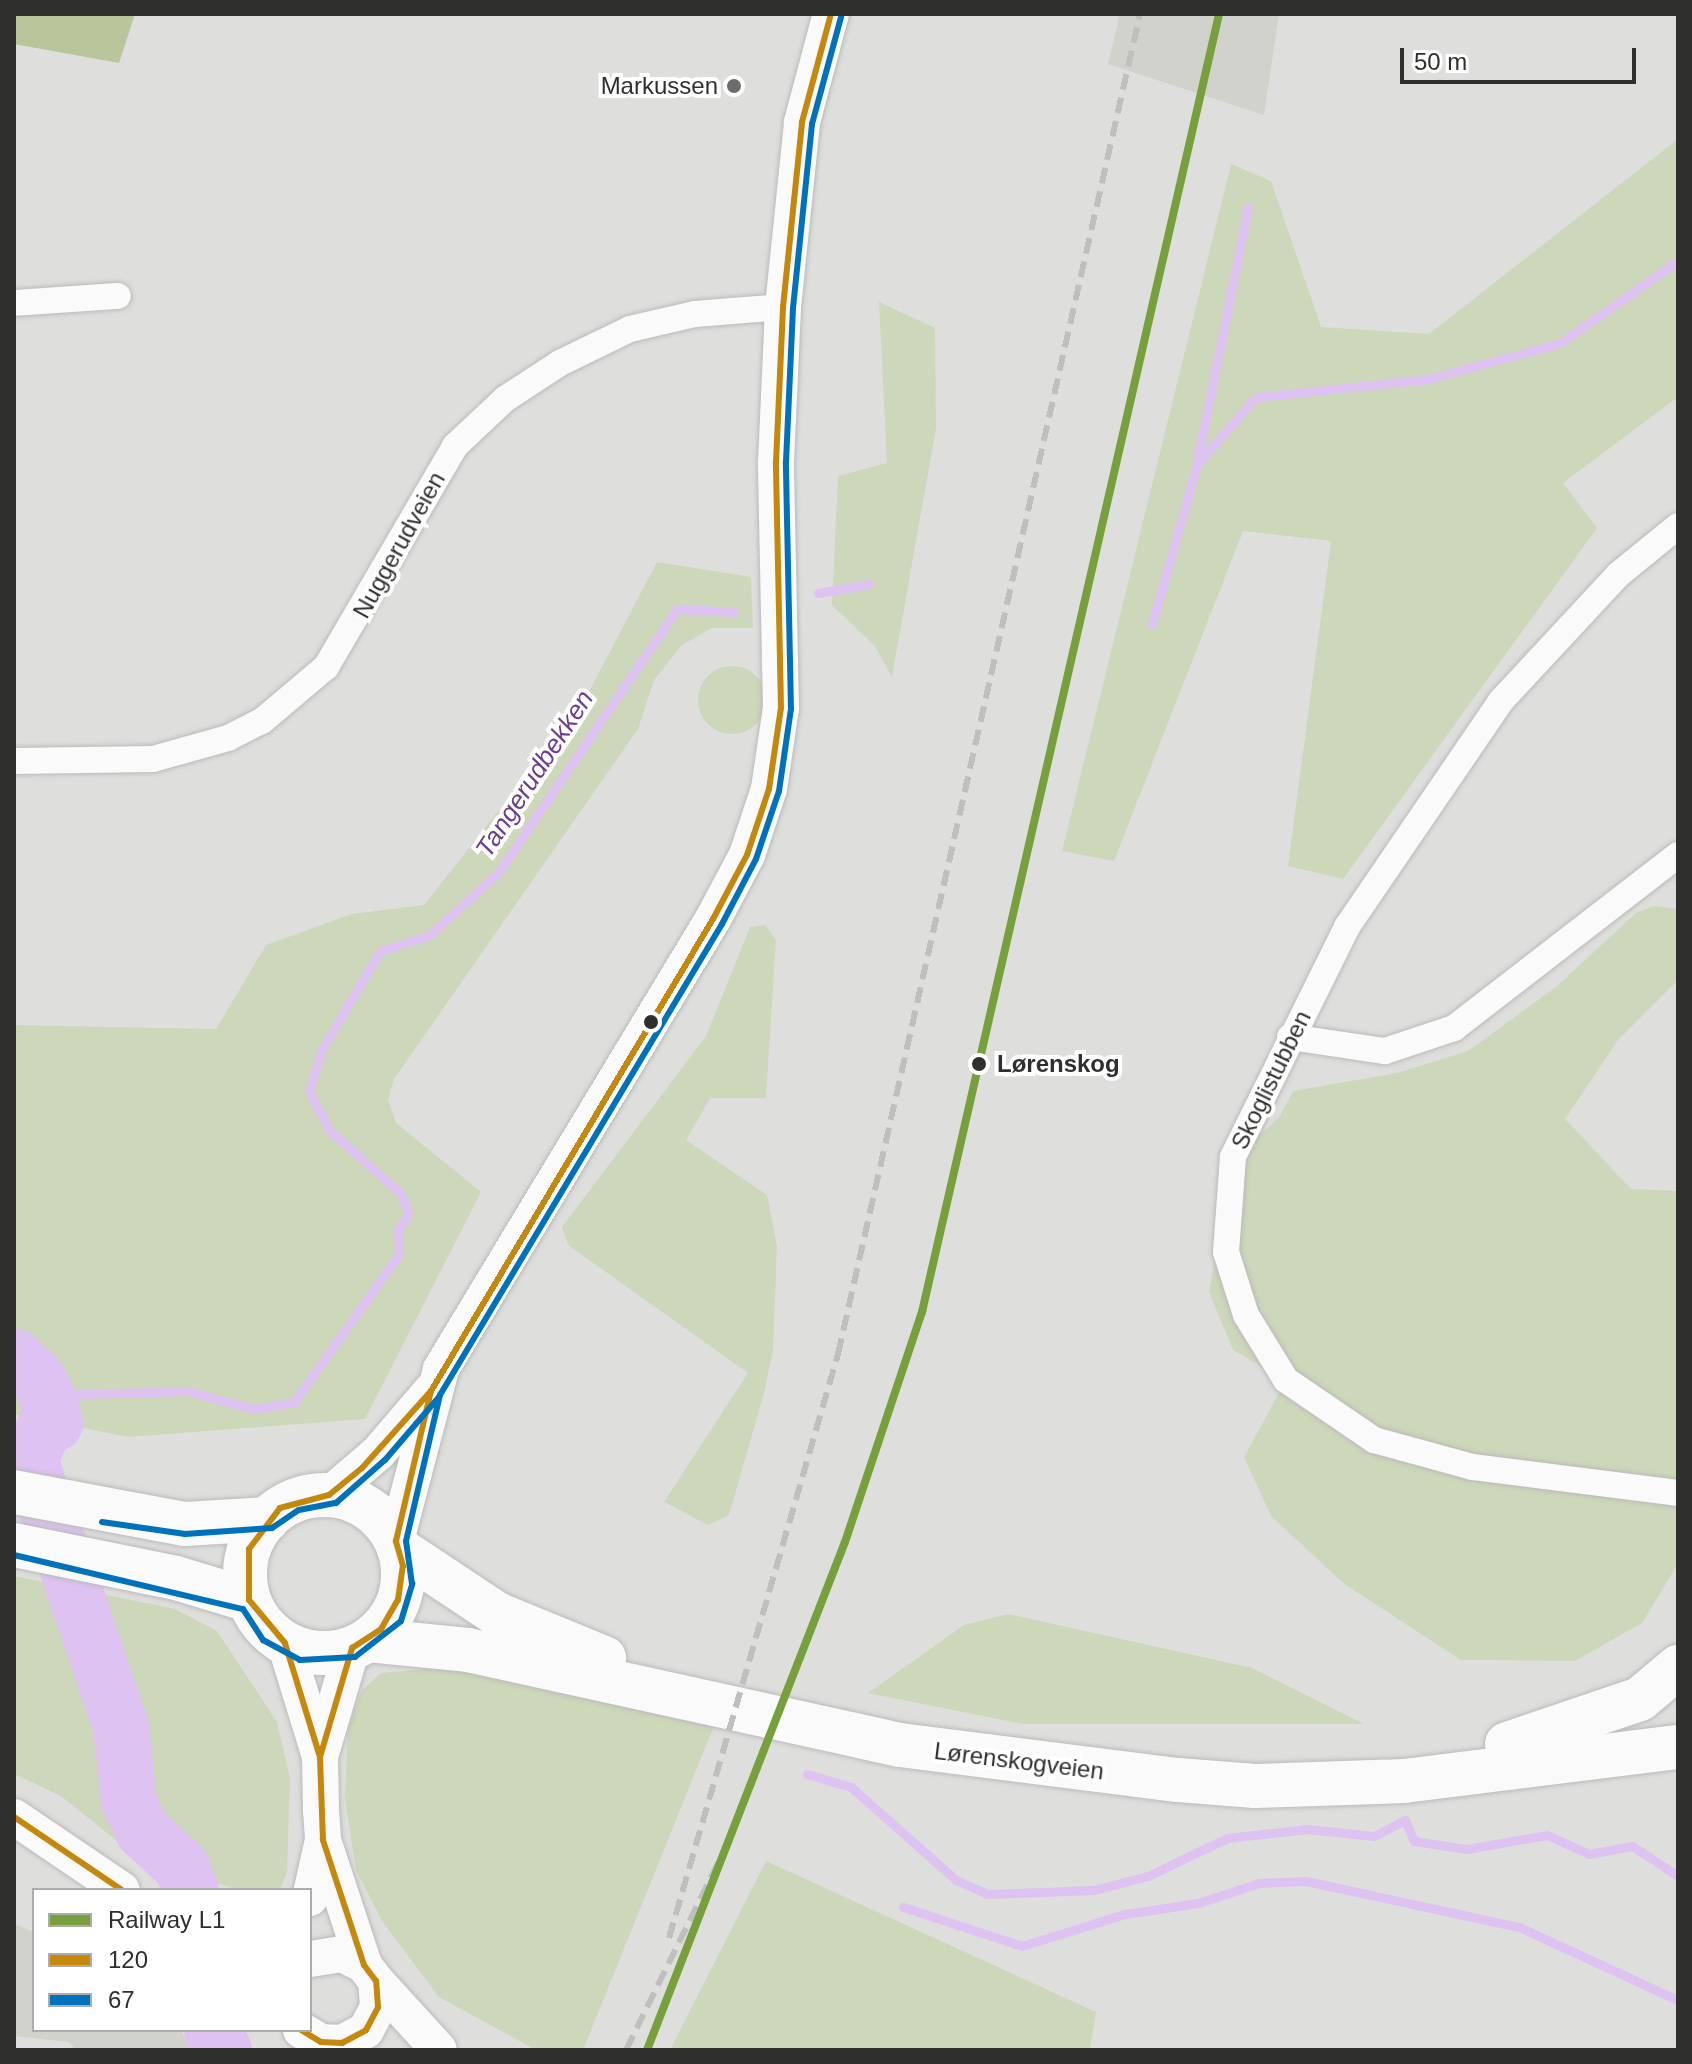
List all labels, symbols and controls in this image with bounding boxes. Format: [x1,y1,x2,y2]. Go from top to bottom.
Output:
scale bar [1404,32,1640,82]
text: 50 m [1414,48,1467,75]
place label: Markussen [601,72,718,100]
marker: Markussen [725,77,743,95]
street label: Nuggerudveien [347,467,451,623]
water label: Tangerudbekken [469,685,601,863]
street label: Skoglistubben [1225,1006,1317,1154]
unlabelled marker [643,1014,659,1030]
place label: Lørenskog [997,1050,1120,1078]
marker: Lørenskog [968,1053,990,1075]
street label: Lørenskogveien [932,1736,1106,1786]
legend [32,1888,312,2032]
text: Railway L1 [108,1906,225,1933]
text: 120 [108,1946,148,1973]
text: 67 [108,1986,135,2013]

